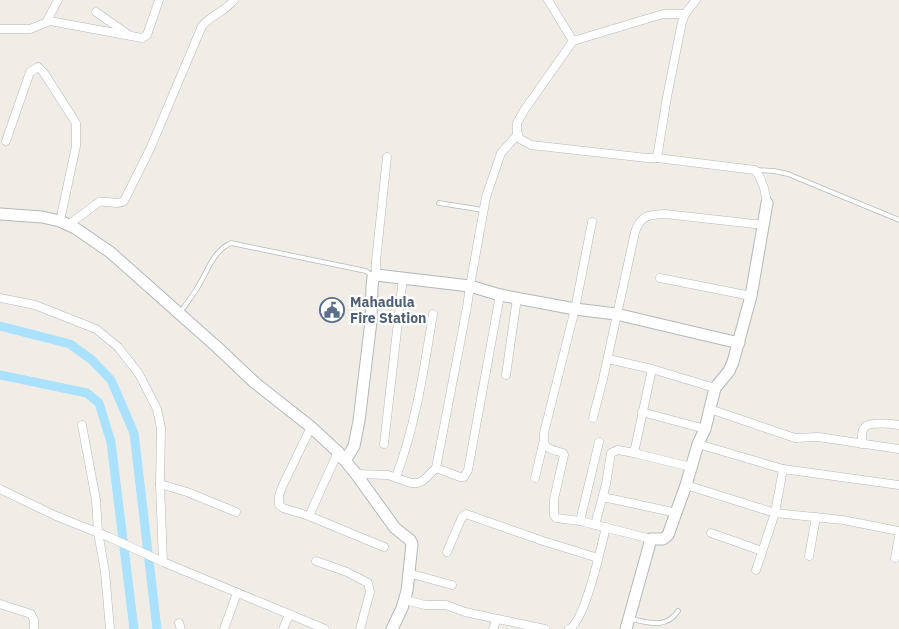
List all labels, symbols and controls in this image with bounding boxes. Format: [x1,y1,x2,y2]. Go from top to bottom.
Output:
place label: Mahadula Fire Station [350,293,426,327]
public building icon: Mahadula Fire Station [319,297,345,323]

